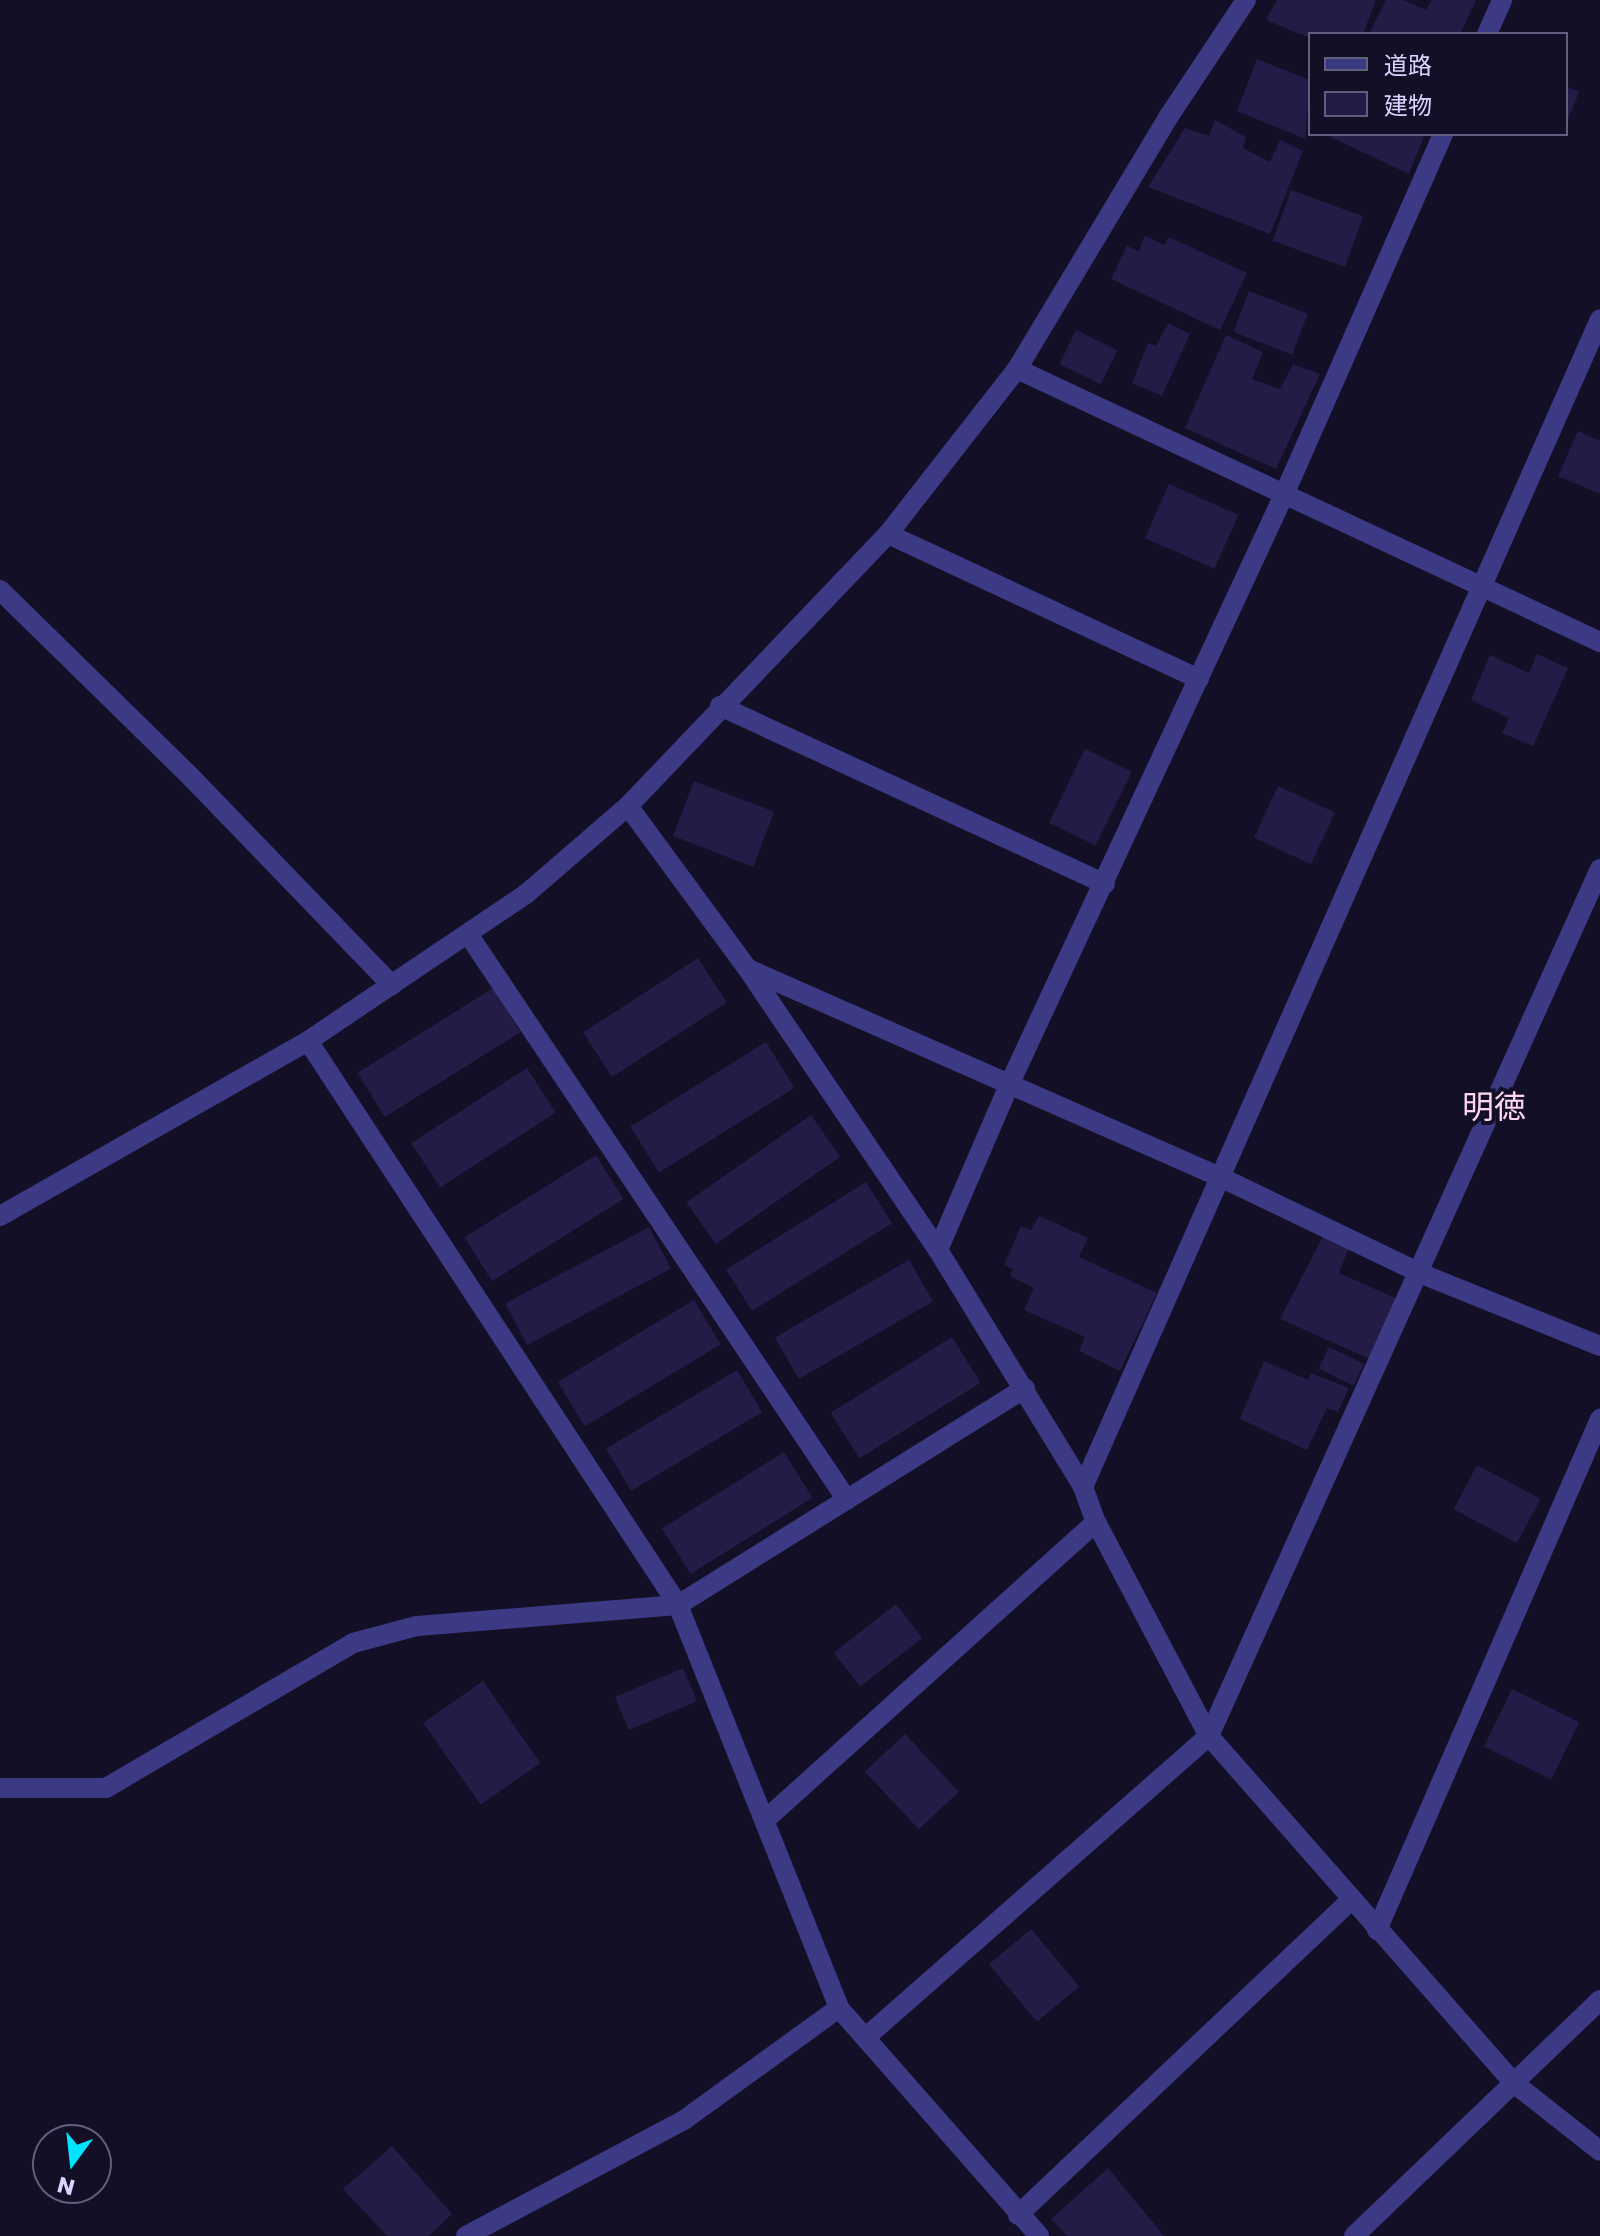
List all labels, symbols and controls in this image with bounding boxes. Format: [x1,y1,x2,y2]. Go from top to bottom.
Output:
legend [1308,32,1568,136]
text: 道路 [1384,49,1432,82]
text: 建物 [1384,89,1432,122]
district label: 明徳 [1462,1088,1526,1126]
north arrow [32,2124,112,2204]
text: N [54,2169,78,2203]

